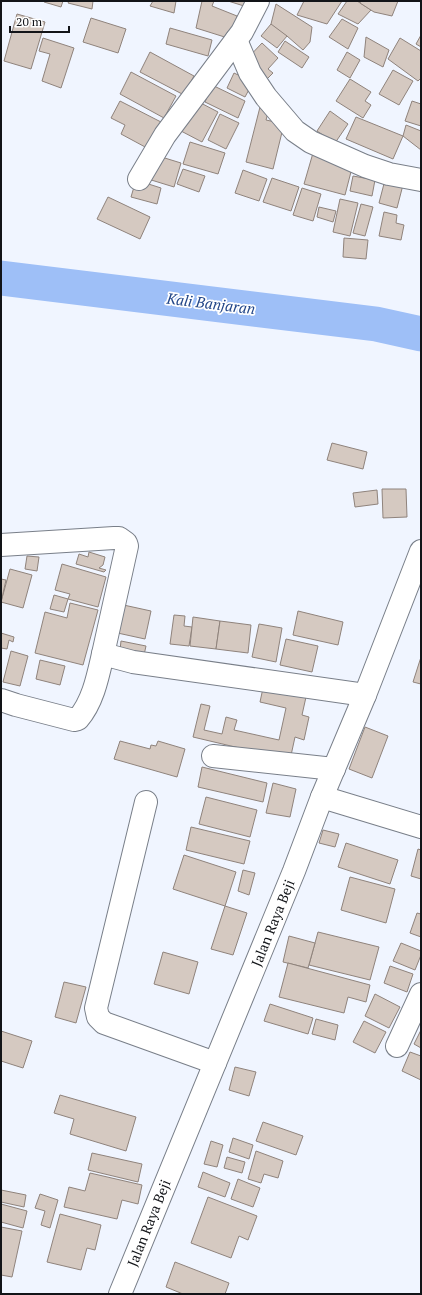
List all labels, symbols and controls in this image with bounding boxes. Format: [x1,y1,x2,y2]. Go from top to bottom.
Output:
scale bar [10,8,69,34]
text: 20 m [16,14,43,29]
water label: Kali Banjaran [165,288,256,318]
street label: Jalan Raya Beji [246,876,299,969]
street label: Jalan Raya Beji [122,1176,175,1269]

